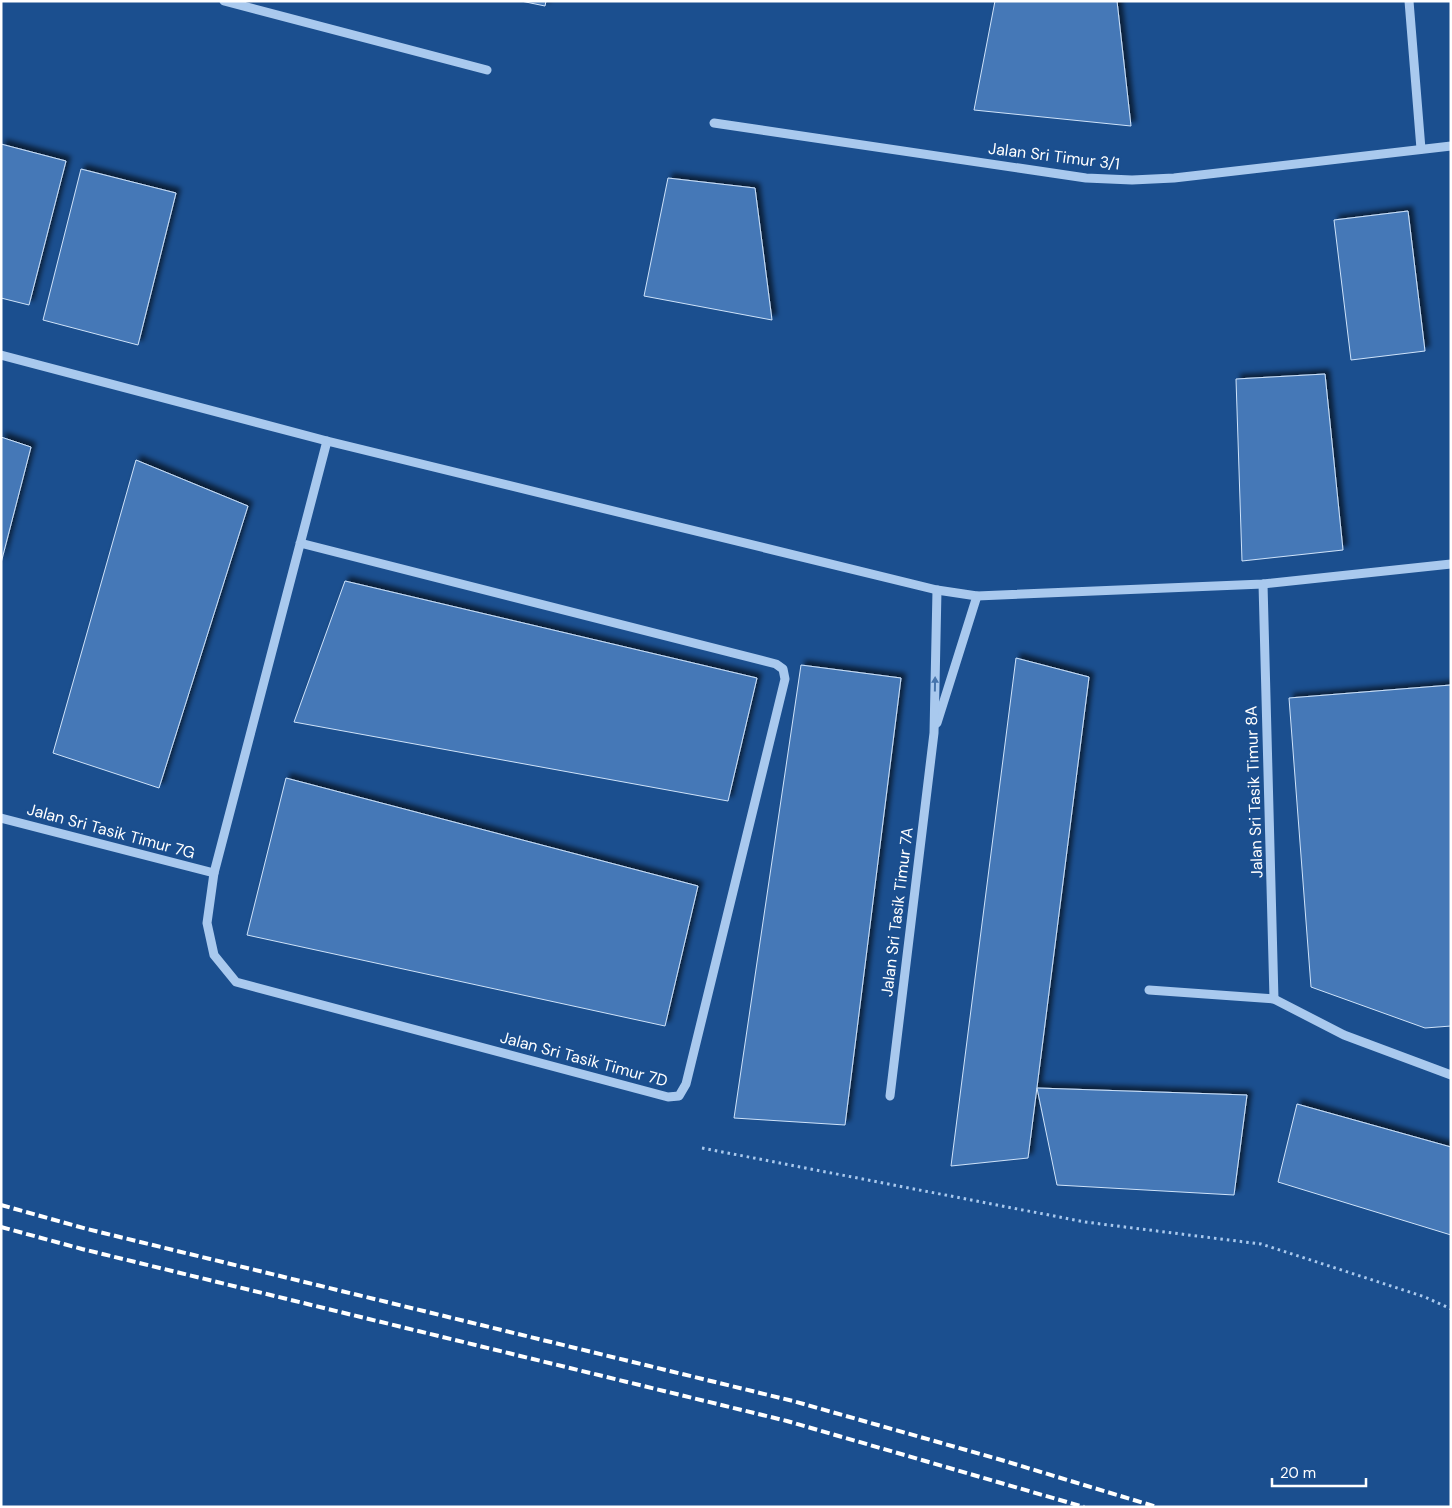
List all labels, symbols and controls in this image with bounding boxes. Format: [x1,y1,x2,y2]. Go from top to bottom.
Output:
street label: Jalan Sri Timur 3/1 [987,138,1121,174]
one-way arrow [931,676,939,692]
street label: Jalan Sri Tasik Timur 8A [1240,705,1268,879]
street label: Jalan Sri Tasik Timur 7G [25,798,197,864]
street label: Jalan Sri Tasik Timur 7A [876,826,918,998]
street label: Jalan Sri Tasik Timur 7D [498,1027,670,1091]
scale bar [1272,1456,1366,1488]
text: 20 m [1280,1463,1316,1483]

